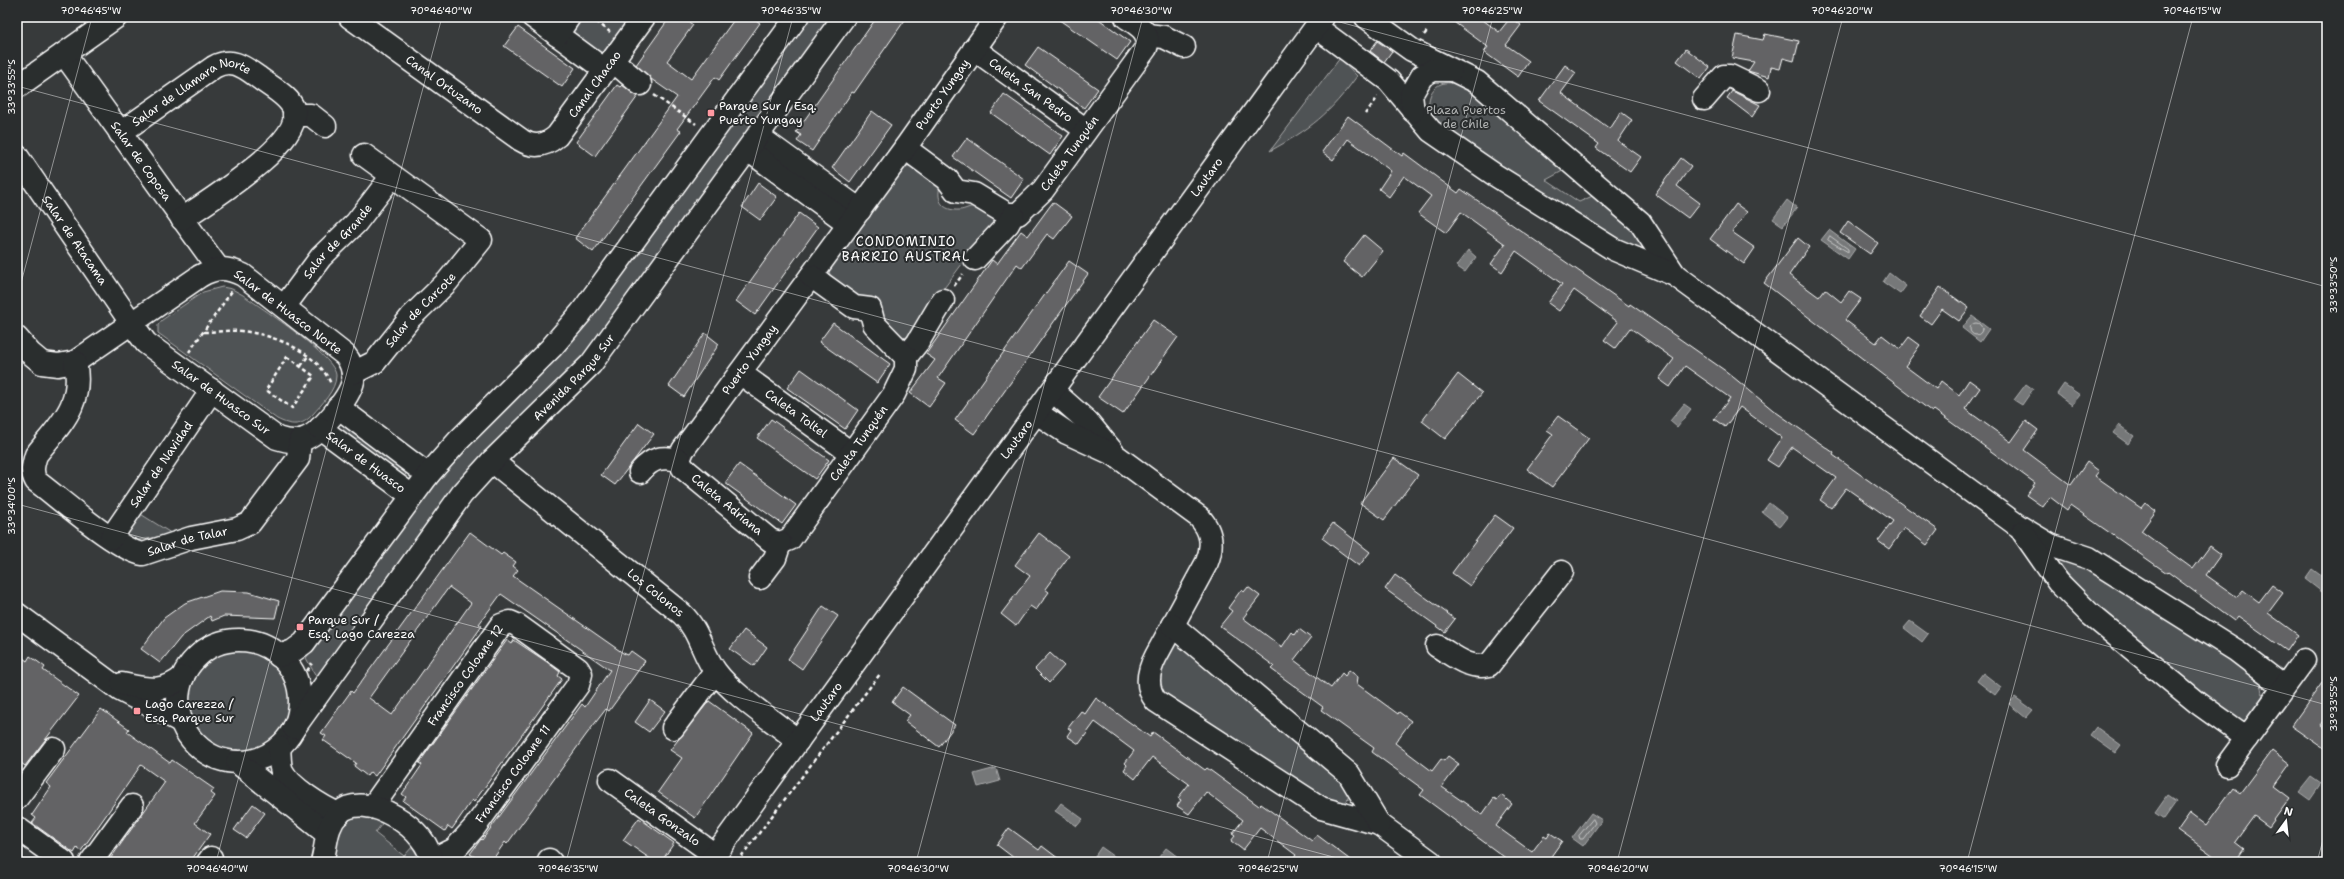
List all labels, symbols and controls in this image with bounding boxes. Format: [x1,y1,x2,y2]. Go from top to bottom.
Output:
text: 70°46'45"W [61,4,122,17]
text: 70°46'40"W [410,4,472,17]
text: 70°46'35"W [761,4,822,17]
text: 70°46'30"W [1110,4,1172,17]
text: 70°46'25"W [1461,4,1523,17]
text: 70°46'20"W [1811,4,1873,17]
text: 70°46'15"W [2163,4,2222,17]
street label: Canal Chacao [565,47,625,121]
street label: Canal Ortuzano [402,51,486,118]
street label: Caleta San Pedro [986,54,1076,126]
street label: Salar de Llamara Norte [129,55,255,130]
street label: Puerto Yungay [912,56,973,133]
text: 33°33'55"S [5,59,18,115]
place label: Parque Sur / Esq. Puerto Yungay [719,98,817,128]
park label: Plaza Puertos de Chile [1426,102,1506,132]
marker: Parque Sur / Esq. Puerto Yungay [706,108,716,118]
street label: Caleta Tunquén [1037,112,1102,194]
street label: Salar de Coposa [107,118,176,205]
street label: Lautaro [1187,154,1227,200]
street label: Salar de Atacama [38,192,111,289]
street label: Salar de Grande [300,200,376,282]
district label: CONDOMINIO BARRIO AUSTRAL [842,233,970,265]
text: 33°33'50"S [2327,256,2340,313]
street label: Salar de Huasco Norte [230,266,346,358]
street label: Salar de Carcote [382,269,460,351]
street label: Puerto Yungay [718,321,781,398]
street label: Avenida Parque Sur [530,330,619,424]
street label: Salar de Huasco Sur [169,356,274,439]
street label: Caleta Toltel [762,385,831,441]
street label: Caleta Tunquén [826,402,891,484]
street label: Lautaro [997,416,1036,462]
street label: Salar de Navidad [126,418,197,511]
street label: Salar de Huasco [323,427,409,497]
street label: Caleta Adriana [688,470,766,539]
text: 33°34'00"S [5,477,18,535]
street label: Salar de Talar [145,523,229,560]
street label: Los Colonos [624,565,687,621]
place label: Parque Sur / Esq. Lago Carezza [308,612,415,642]
street label: Francisco Coloane 12 [424,621,507,729]
marker: Parque Sur / Esq. Lago Carezza [295,622,305,632]
text: 33°33'55"S [2327,676,2340,732]
street label: Lautaro [807,679,846,725]
place label: Lago Carezza / Esq. Parque Sur [145,696,235,726]
marker: Lago Carezza / Esq. Parque Sur [132,706,142,716]
street label: Francisco Coloane 11 [472,722,554,826]
street label: Caleta Gonzalo [621,785,703,850]
north arrow [2266,801,2306,841]
text: N [2282,803,2295,820]
text: 70°46'40"W [186,862,248,875]
text: 70°46'35"W [538,862,599,875]
text: 70°46'30"W [887,862,949,875]
text: 70°46'25"W [1237,862,1299,875]
text: 70°46'20"W [1587,862,1649,875]
text: 70°46'15"W [1939,862,1998,875]

